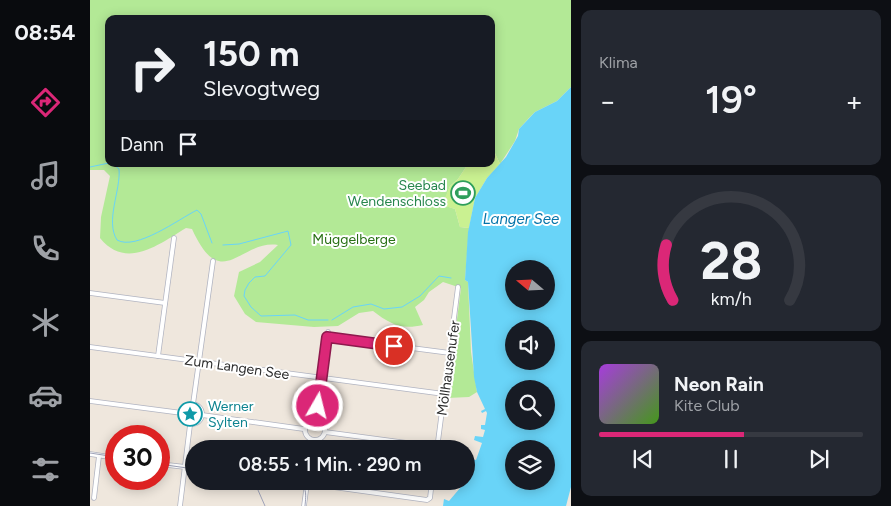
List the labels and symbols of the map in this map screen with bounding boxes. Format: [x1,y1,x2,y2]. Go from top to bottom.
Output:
place label: Seebad Wendenschloss [348,177,446,210]
sports icon: Seebad Wendenschloss [450,180,476,206]
water label: Langer See [483,210,559,228]
park label: Müggelberge [312,231,396,248]
north arrow [505,260,555,310]
street label: Möllhausenufer [433,319,464,417]
pin [373,325,415,367]
street label: Zum Langen See [184,352,291,383]
position arrow [291,379,343,431]
place label: Werner Sylten [208,398,254,431]
place icon: Werner Sylten [177,401,203,427]
speed limit sign: 30 [105,425,170,490]

